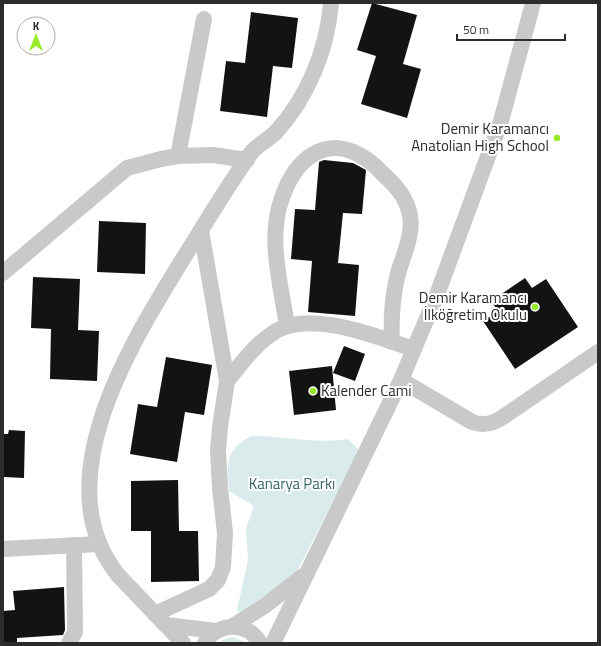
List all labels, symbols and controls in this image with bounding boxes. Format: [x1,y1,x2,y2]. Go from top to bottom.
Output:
north arrow [16,16,56,56]
scale bar [457,16,565,42]
text: K [33,18,40,34]
text: 50 m [463,20,489,39]
place label: Demir Karamancı Anatolian High School [411,117,549,157]
marker: Demir Karamancı Anatolian High School [552,133,562,143]
place label: Demir Karamancı İlköğretim Okulu [419,286,527,326]
marker: Demir Karamancı İlköğretim Okulu [530,302,540,312]
place label: Kalender Cami [321,379,412,402]
marker: Kalender Cami [308,386,318,396]
park label: Kanarya Parkı [249,472,335,495]

